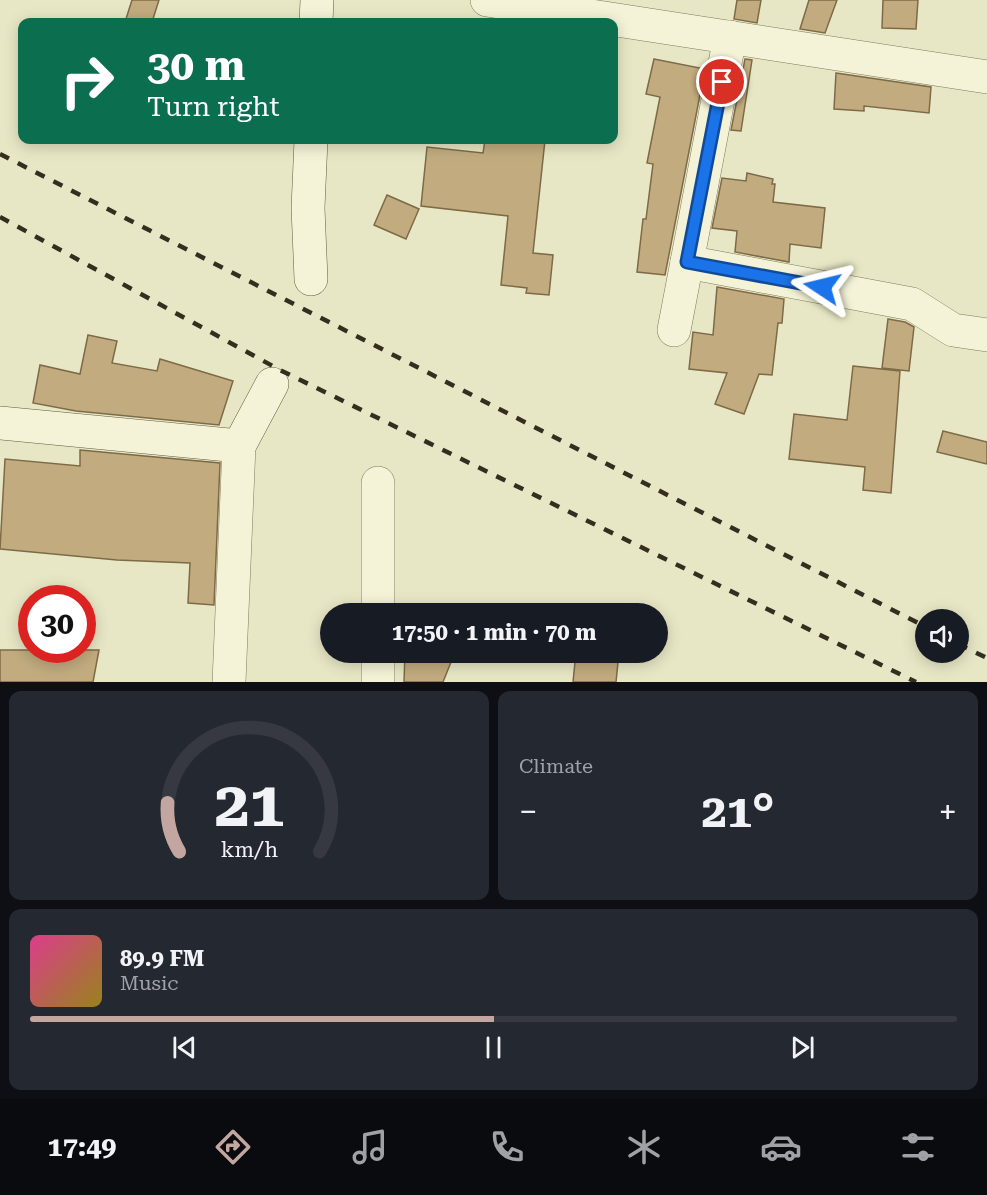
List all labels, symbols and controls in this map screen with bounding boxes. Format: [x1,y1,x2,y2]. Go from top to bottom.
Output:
text: 30 m [147,41,245,90]
icon: right [48,42,126,120]
pin [696,56,747,107]
icon: arrive [705,65,738,98]
text: Turn right [147,91,280,123]
position arrow [790,255,854,319]
speed limit sign: 30 [18,585,96,663]
map controls [915,609,969,663]
button: sound [915,609,969,663]
text: 17:50 · 1 min · 70 m [392,620,596,645]
text: Climate [519,754,593,778]
text: 21 [214,768,284,841]
text: 21° [702,785,774,838]
text: − [519,792,537,831]
text: + [939,792,957,831]
text: km/h [220,838,278,863]
text: 89.9 FM [120,946,204,971]
text: Music [120,971,179,995]
icon: previous [168,1031,201,1064]
icon: pause [477,1031,510,1064]
icon: next [786,1031,819,1064]
icon: directions [212,1126,254,1168]
icon: music [349,1126,391,1168]
icon: phone [486,1126,528,1168]
icon: climate [623,1126,665,1168]
icon: car [760,1126,802,1168]
icon: filters [897,1126,939,1168]
text: 17:49 [48,1131,117,1163]

